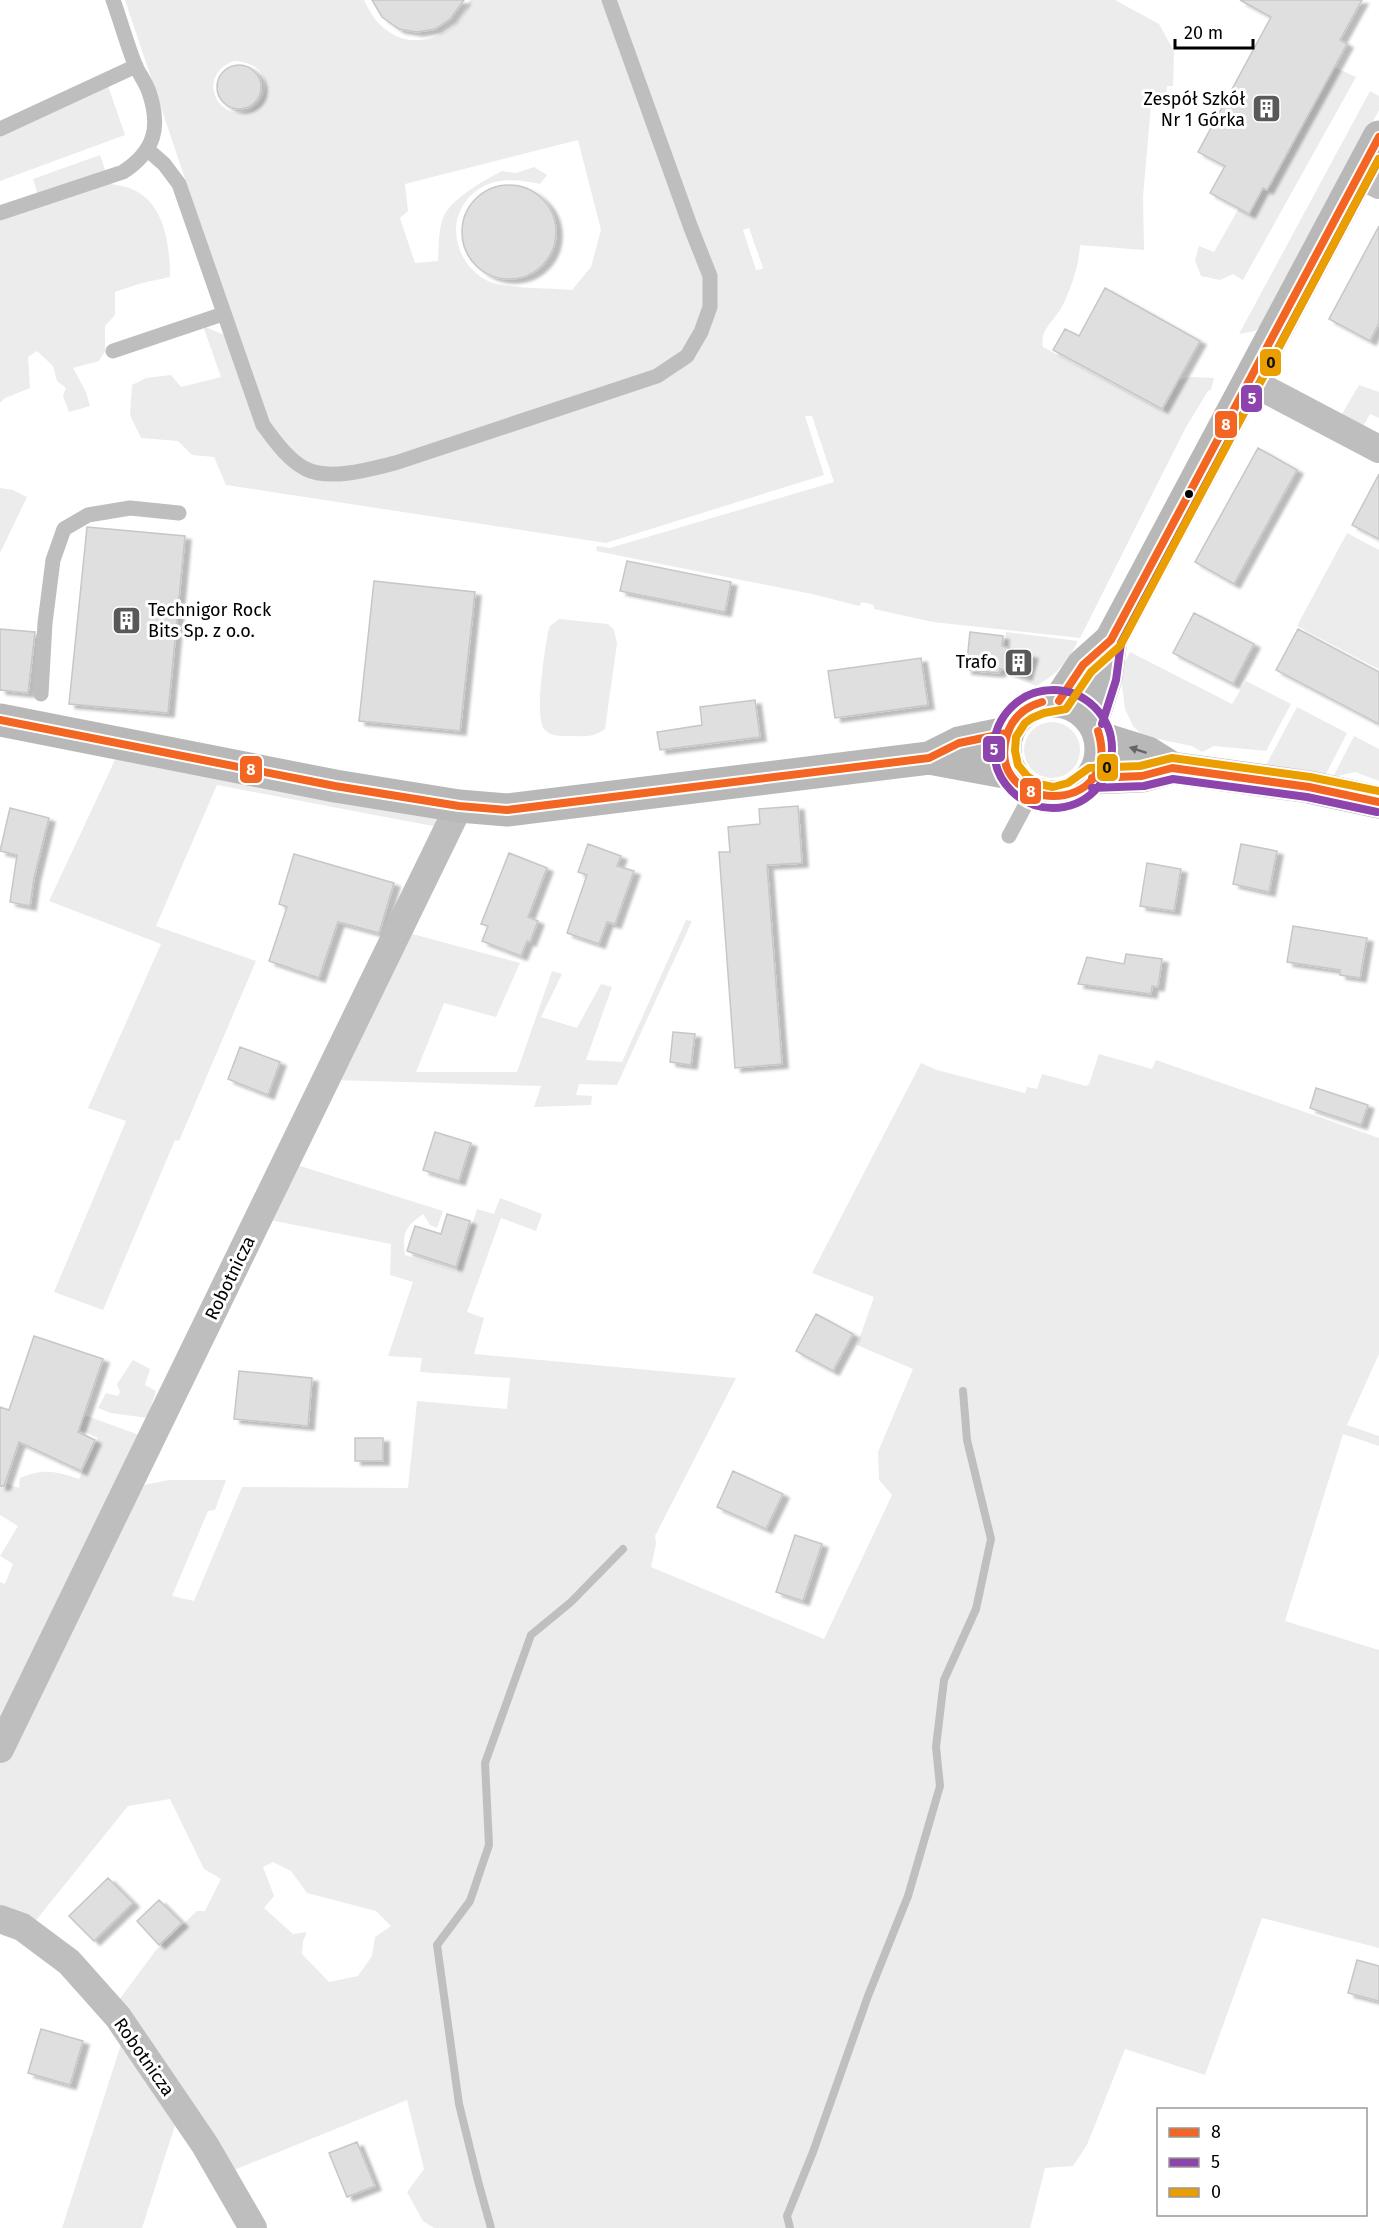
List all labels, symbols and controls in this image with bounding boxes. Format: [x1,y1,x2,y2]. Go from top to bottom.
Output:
scale bar [1175,12,1253,50]
text: 20 m [1184,22,1223,44]
place label: Zespół Szkół Nr 1 Górka [1144,88,1245,131]
building icon: Zespół Szkół Nr 1 Górka [1250,93,1282,125]
line badge: 0 [1259,348,1282,377]
text: 0 [1266,353,1276,372]
line badge: 5 [1240,384,1263,413]
text: 5 [1248,389,1257,408]
line badge: 8 [1214,410,1238,439]
text: 8 [1221,415,1231,434]
unlabelled marker [1183,488,1195,500]
place label: Technigor Rock Bits Sp. z o.o. [148,599,272,642]
building icon: Technigor Rock Bits Sp. z o.o. [111,604,143,636]
building icon: Trafo [1002,646,1034,678]
place label: Trafo [956,651,997,673]
line badge: 5 [982,735,1006,763]
text: 5 [990,740,999,759]
one-way arrow [1129,744,1147,754]
line badge: 0 [1096,753,1119,782]
line badge: 8 [239,755,263,784]
text: 0 [1102,758,1112,777]
text: 8 [246,760,256,779]
line badge: 8 [1019,777,1042,805]
text: 8 [1026,782,1036,801]
street label: Robotnicza [200,1233,260,1323]
street label: Robotnicza [109,2014,179,2100]
legend [1157,2108,1367,2216]
text: 8 [1211,2121,1221,2143]
text: 5 [1211,2151,1220,2173]
text: 0 [1211,2181,1221,2203]

